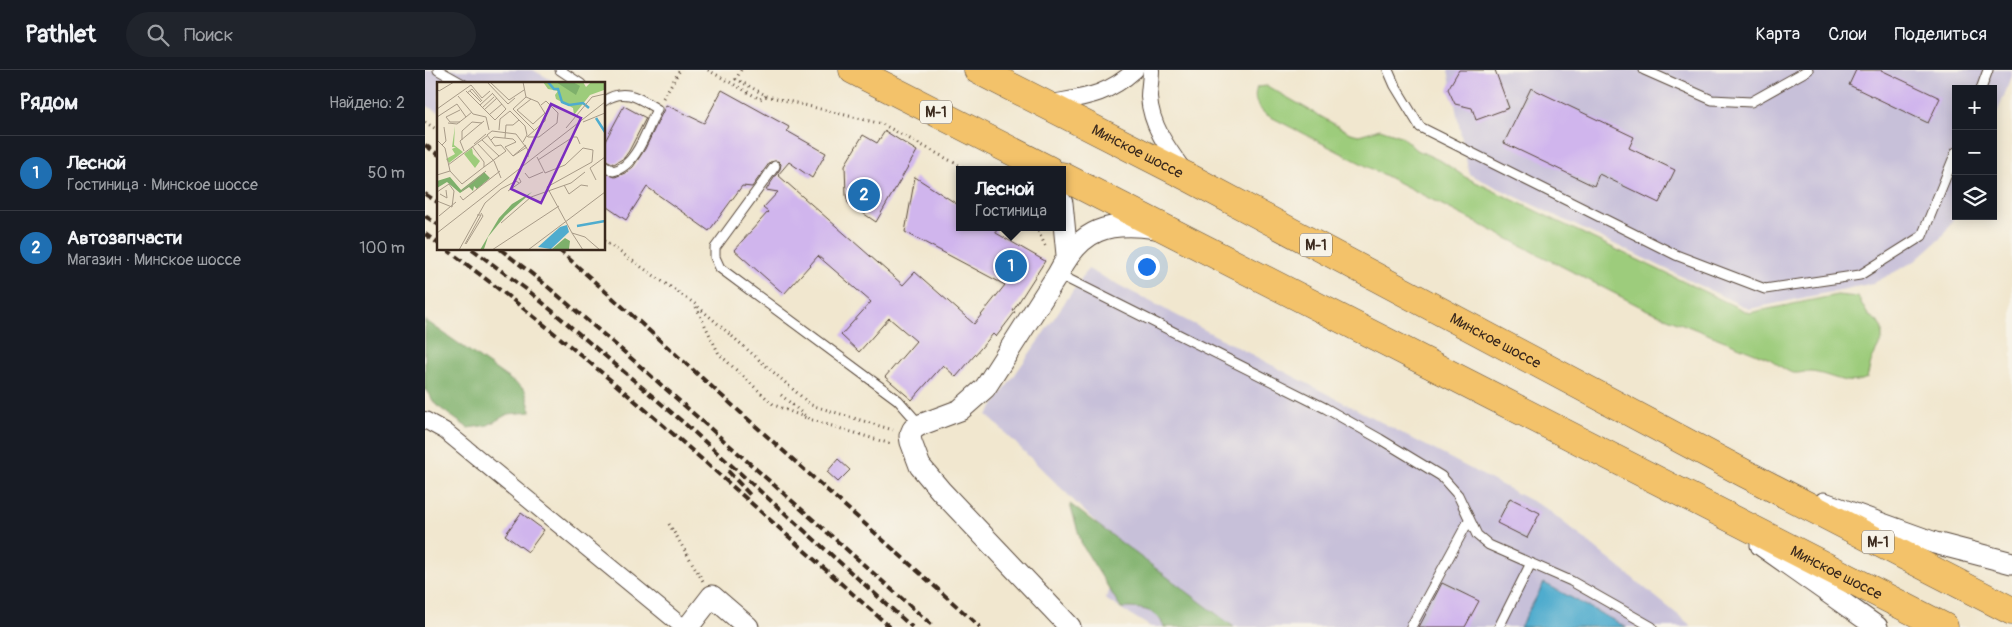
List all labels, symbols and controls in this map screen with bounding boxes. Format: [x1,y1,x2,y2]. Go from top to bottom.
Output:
search box [126,12,476,57]
text: Pathlet [25,20,96,49]
icon: search [144,21,172,49]
text: Поиск [184,23,233,47]
text: Карта [1756,23,1800,46]
text: Слои [1828,23,1866,46]
text: Поделиться [1894,23,1987,46]
inset map [437,82,605,250]
map controls [1952,85,1997,220]
button: + [1952,85,1997,130]
text: Рядом [20,89,78,116]
text: Найдено: 2 [329,93,405,113]
road number: М-1 [920,101,952,124]
street label: Минское шоссе [1088,120,1187,183]
button: − [1952,130,1997,175]
text: Лесной [67,151,126,175]
text: 1 [33,163,39,183]
text: 50 m [368,163,405,183]
popup [956,166,1066,231]
text: Гостиница · Минское шоссе [67,175,258,195]
button: layers [1952,175,1997,220]
pin: 2 [848,176,880,214]
text: Лесной [975,177,1034,201]
text: Гостиница [975,201,1047,221]
text: Автозапчасти [67,226,182,250]
road number: М-1 [1300,234,1332,256]
text: 2 [32,238,40,258]
text: 100 m [359,238,405,258]
pin: 1 [995,247,1027,285]
text: Магазин · Минское шоссе [67,250,241,270]
your location [1134,254,1160,280]
street label: Минское шоссе [1446,309,1545,373]
road number: М-1 [1862,531,1894,554]
street label: Минское шоссе [1787,542,1886,605]

